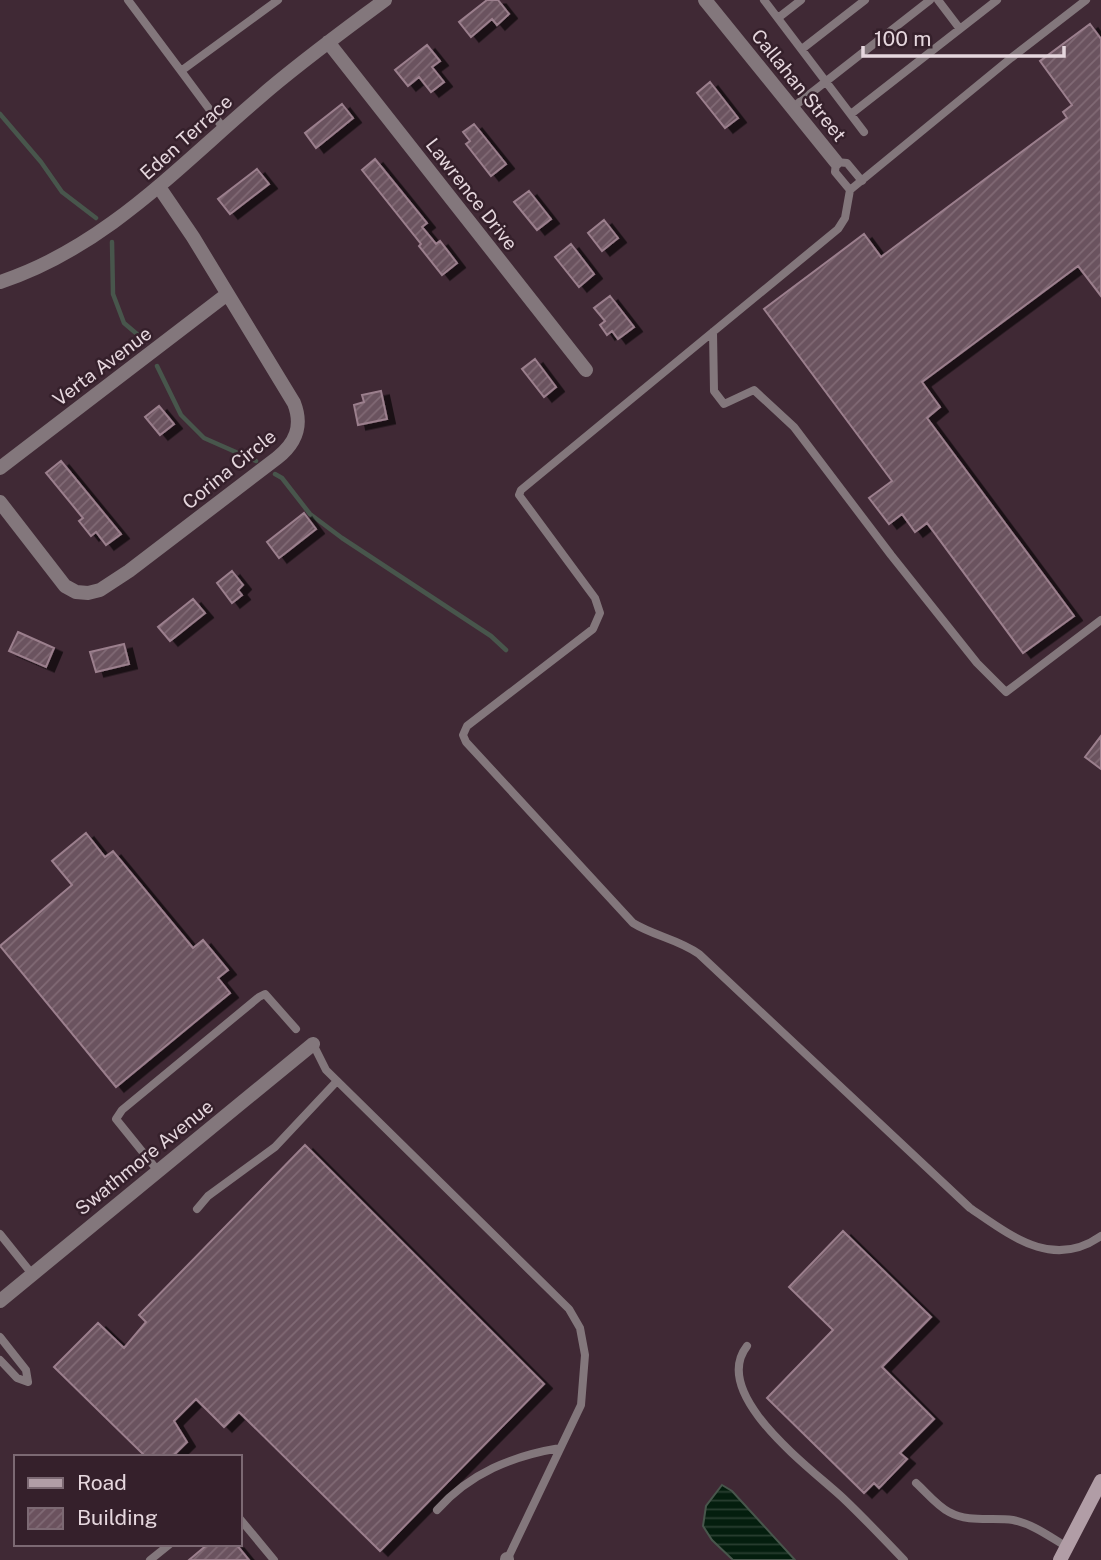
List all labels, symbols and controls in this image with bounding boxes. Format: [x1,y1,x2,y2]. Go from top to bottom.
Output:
scale bar [863,14,1064,58]
street label: Callahan Street [747,25,851,145]
text: 100 m [874,26,931,51]
street label: Eden Terrace [135,90,237,184]
street label: Lawrence Drive [422,134,522,254]
street label: Verta Avenue [48,322,156,410]
street label: Corina Circle [178,425,280,513]
street label: Swathmore Avenue [71,1095,217,1219]
legend [14,1455,242,1546]
text: Road [77,1470,127,1495]
text: Building [77,1505,158,1530]

